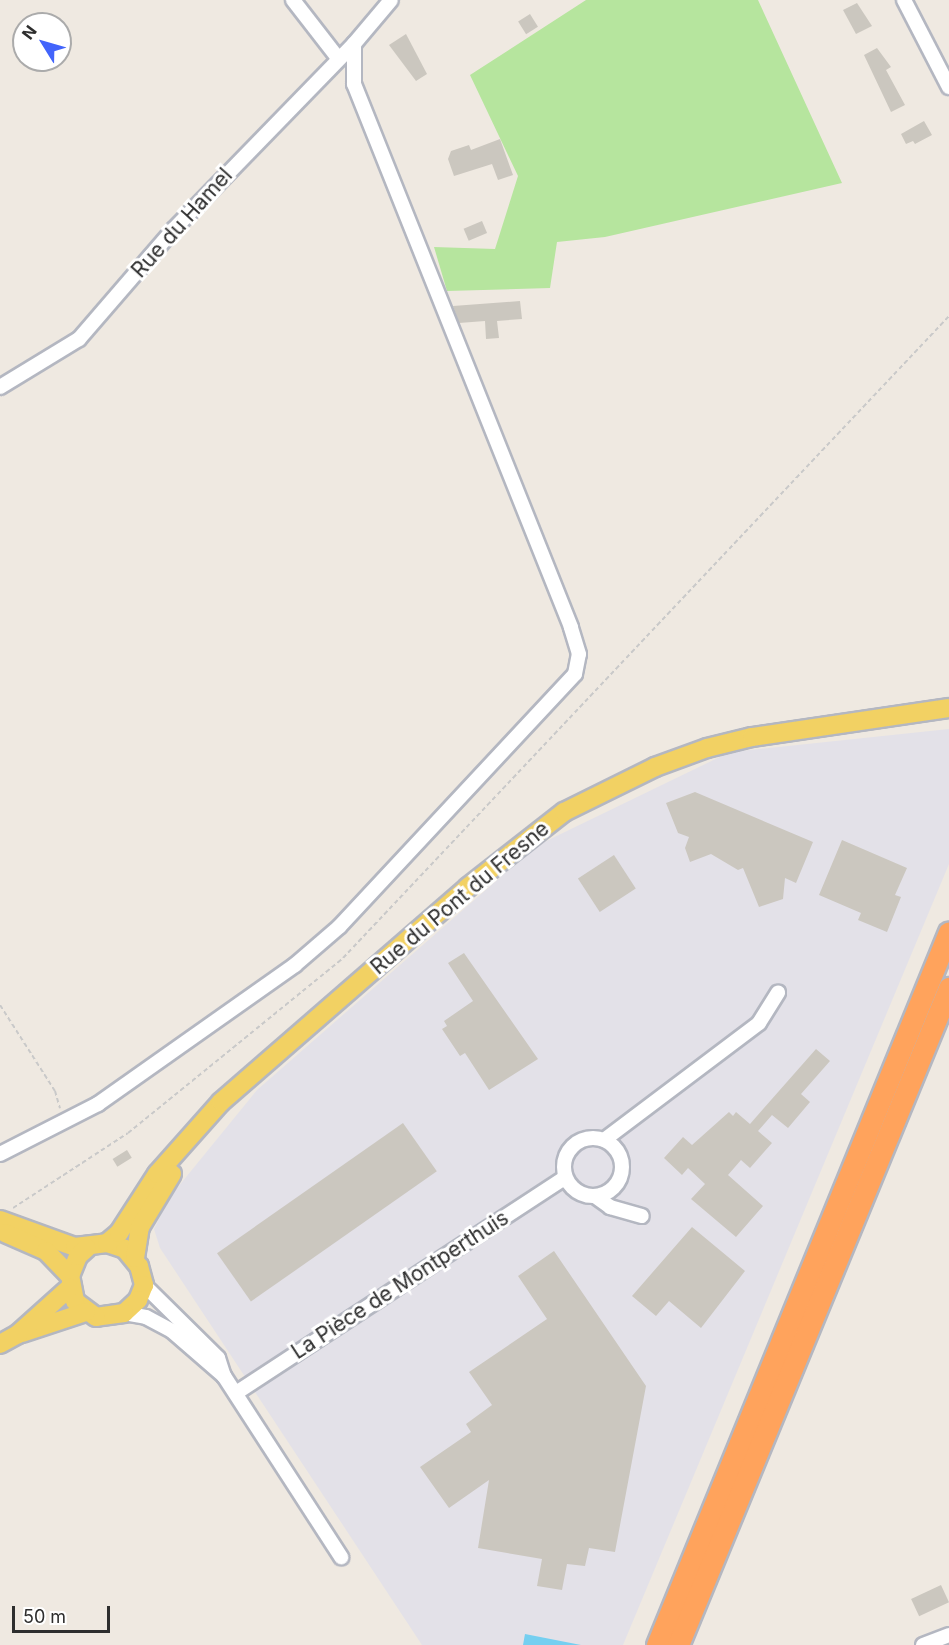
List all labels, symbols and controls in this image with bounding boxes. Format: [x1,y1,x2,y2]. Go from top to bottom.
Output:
north arrow [12,12,72,72]
text: N [18,21,41,43]
street label: Rue du Hamel [126,163,238,283]
street label: Rue du Pont du Fresne [366,816,554,980]
street label: La Pièce de Montperthuis [287,1205,513,1365]
scale bar [15,1594,112,1632]
text: 50 m [23,1606,66,1627]

